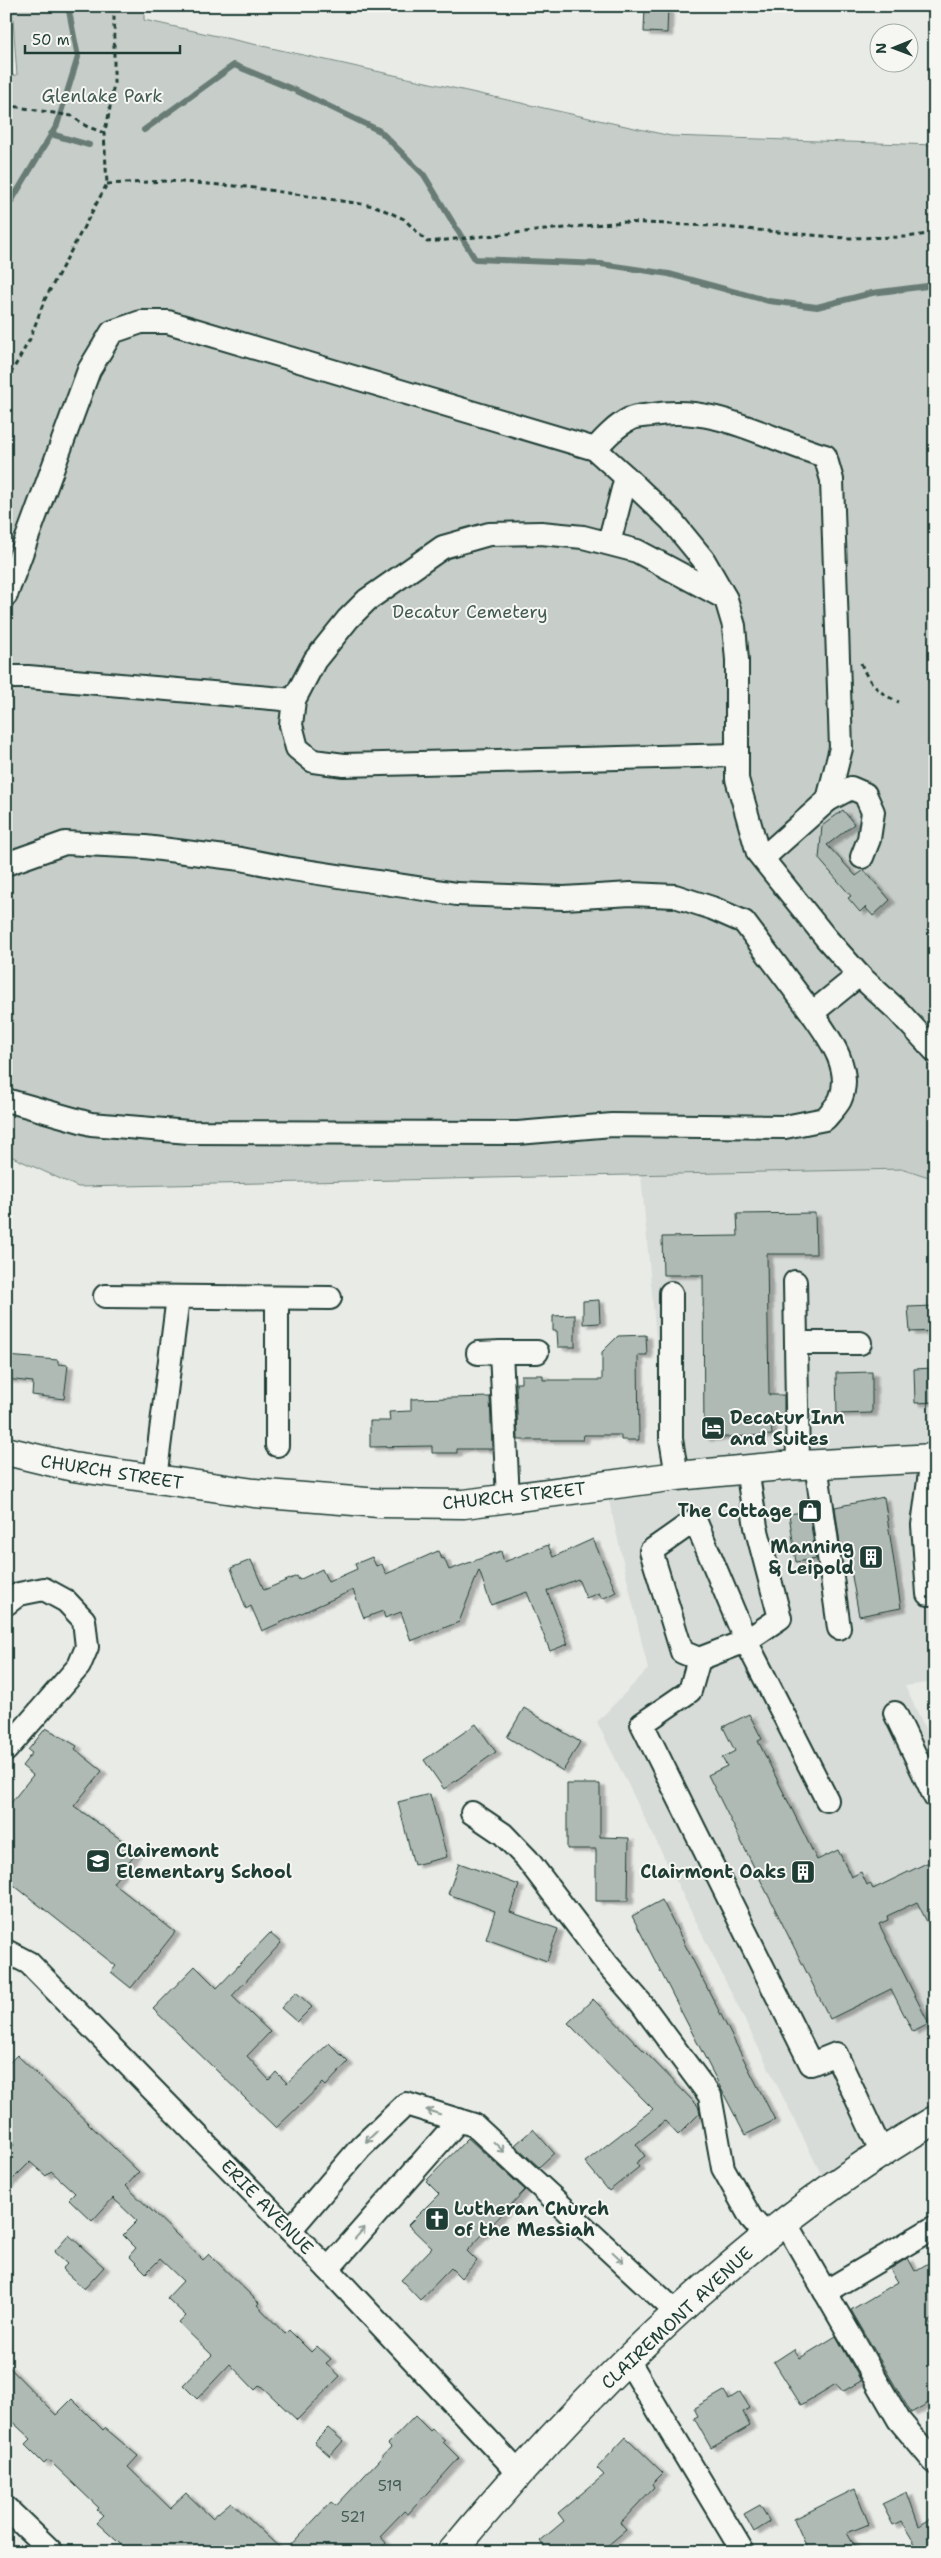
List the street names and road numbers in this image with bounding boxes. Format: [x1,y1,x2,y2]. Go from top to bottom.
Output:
street label: CHURCH STREET [39,1449,185,1495]
street label: CHURCH STREET [441,1477,587,1515]
street label: ERIE AVENUE [216,2154,318,2260]
street label: CLAIREMONT AVENUE [596,2241,758,2395]

